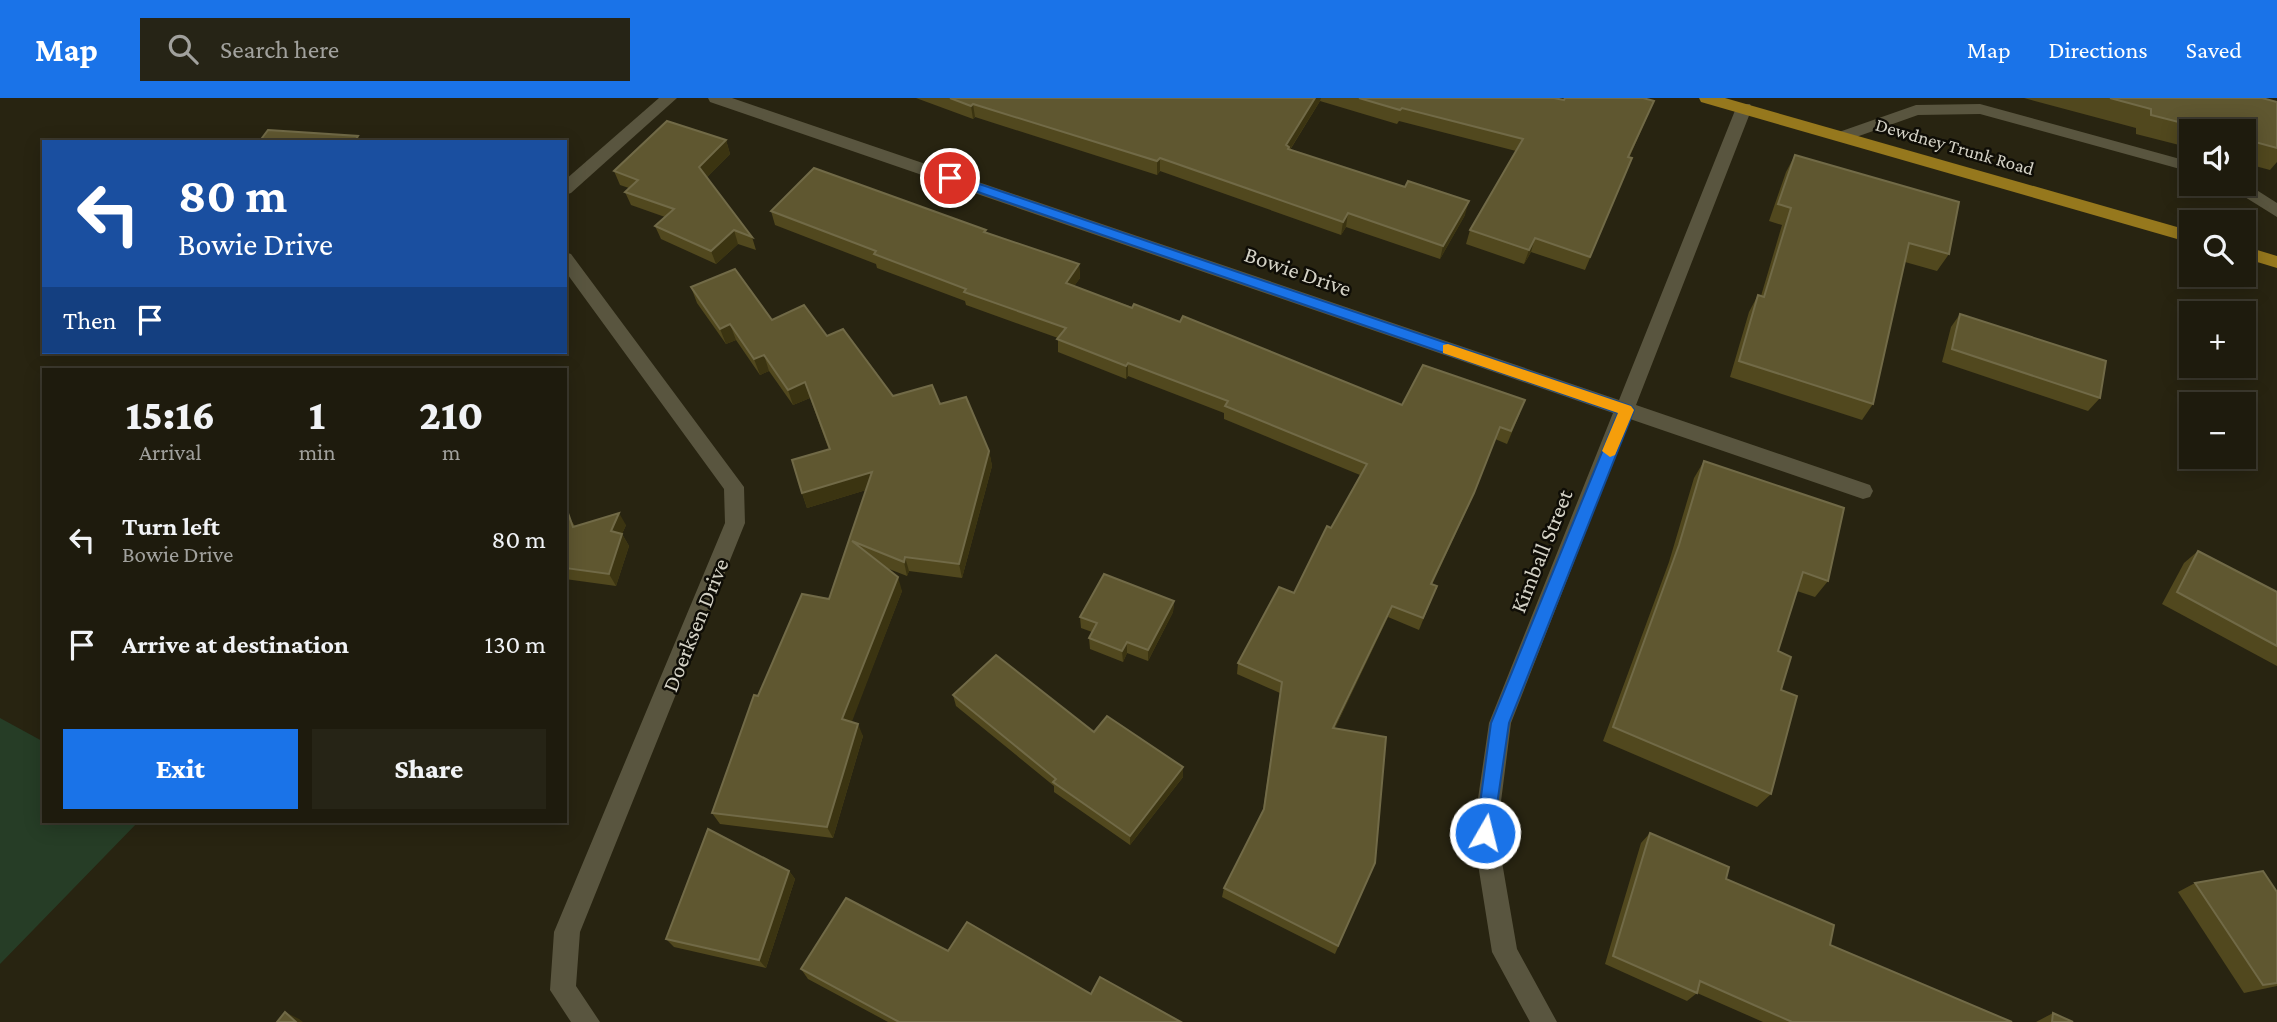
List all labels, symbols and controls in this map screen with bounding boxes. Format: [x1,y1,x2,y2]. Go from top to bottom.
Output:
search box [140,18,630,81]
icon: search [164,30,202,68]
text: Map [35,31,98,68]
text: Search here [220,35,339,64]
text: Map [1967,36,2011,63]
text: Directions [2049,36,2148,63]
text: Saved [2186,36,2242,63]
street label: Dewdney Trunk Road [1873,114,2037,179]
map controls [2179,119,2256,469]
button: sound [2179,119,2256,196]
pin [920,148,980,208]
icon: arrive [931,159,969,197]
icon: left [63,168,154,259]
text: 80 m [178,168,287,223]
button: search [2179,210,2256,287]
text: Bowie Drive [178,226,333,262]
street label: Bowie Drive [1241,241,1355,301]
icon: arrive [131,301,169,339]
button: + [2179,301,2256,378]
text: Then [63,306,117,335]
text: 15:16 [125,391,215,438]
text: 1 [309,391,325,438]
text: 210 [419,391,484,438]
button: − [2179,392,2256,469]
text: Arrival [139,439,202,465]
text: min [299,439,335,465]
text: m [442,439,460,465]
street label: Kimball Street [1505,485,1578,616]
text: Turn left [122,512,220,541]
icon: left [63,521,101,559]
text: 80 m [492,525,546,554]
text: Bowie Drive [122,541,233,567]
street label: Doerksen Drive [656,555,734,695]
icon: arrive [63,626,101,664]
text: Arrive at destination [122,630,349,659]
text: 130 m [485,630,546,659]
button: Exit [63,729,298,809]
button: Share [312,729,546,809]
position arrow [1448,796,1522,870]

